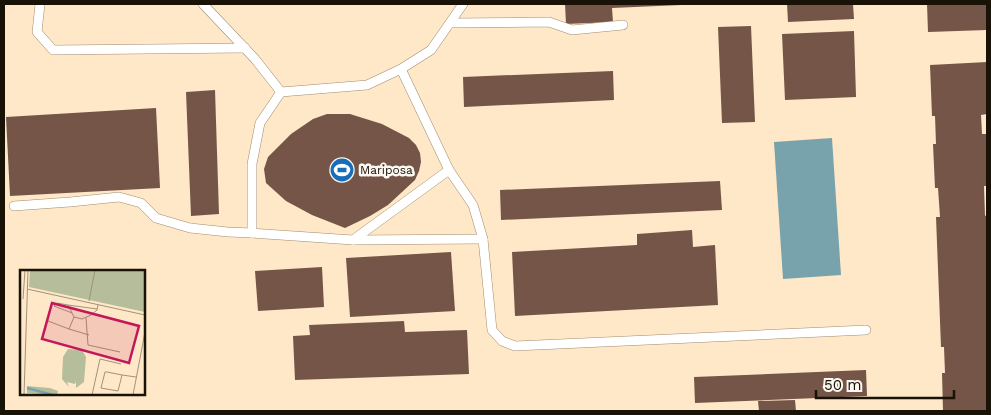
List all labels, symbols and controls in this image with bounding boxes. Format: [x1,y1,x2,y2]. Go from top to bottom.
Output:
sports icon: Mariposa [329,157,355,183]
place label: Mariposa [360,163,413,177]
inset map [20,270,145,395]
scale bar [816,368,954,400]
text: 50 m [824,376,861,394]

